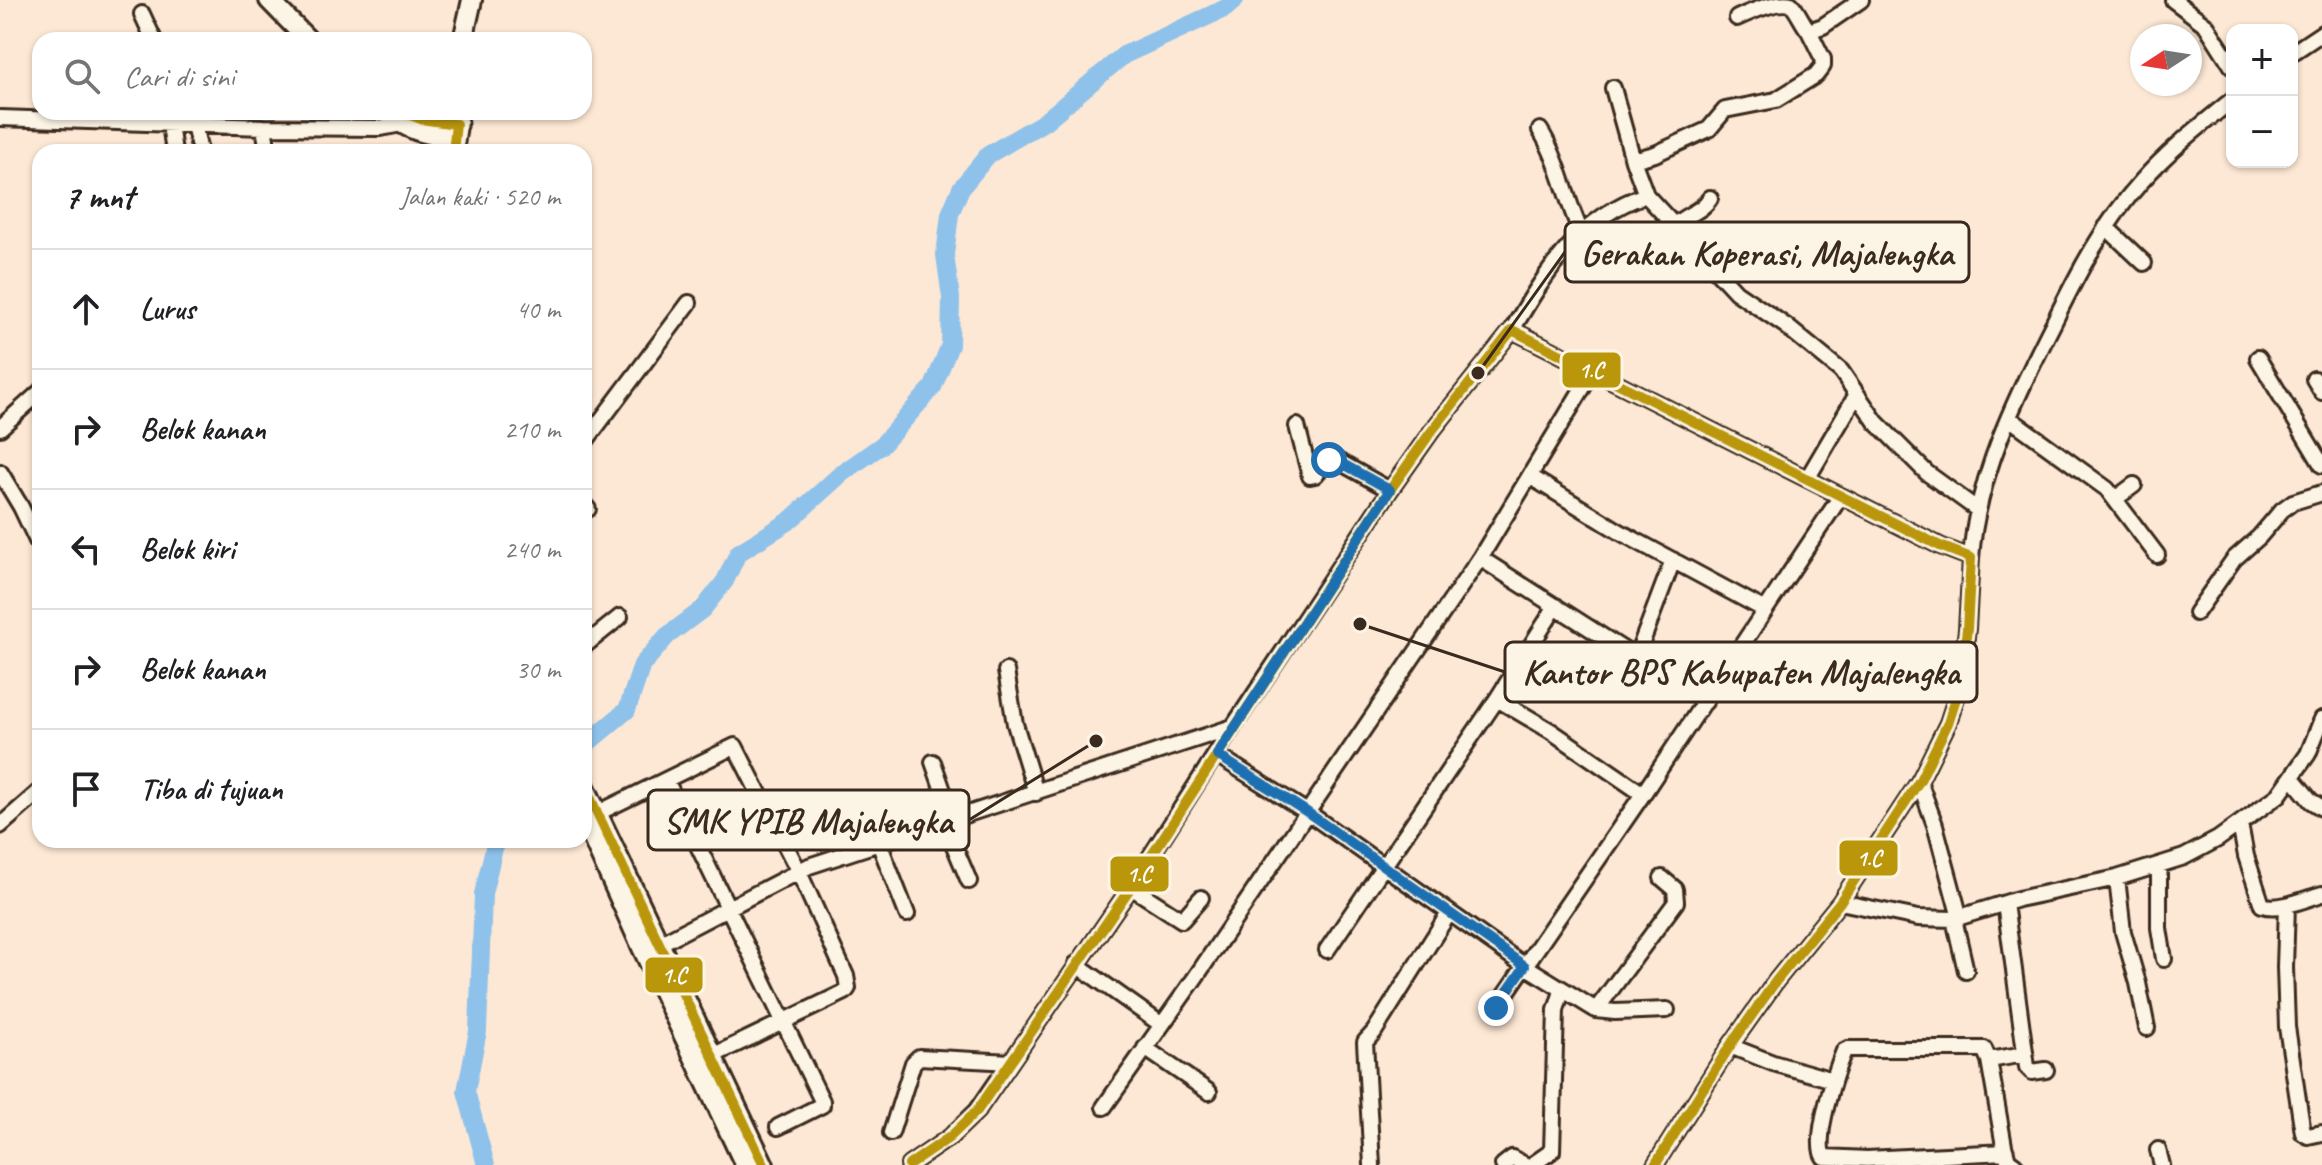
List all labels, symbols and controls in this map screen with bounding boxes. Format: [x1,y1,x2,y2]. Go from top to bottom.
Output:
north arrow [2130,24,2202,96]
map controls [2226,24,2298,168]
button: + [2226,24,2298,96]
search box [32,32,592,120]
icon: search [60,54,104,98]
text: Cari di sini [124,57,235,95]
button: − [2226,96,2298,168]
text: 7 mnt [64,175,134,218]
text: Jalan kaki · 520 m [400,180,560,213]
callout: Gerakan Koperasi, Majalengka [1565,222,1969,282]
text: Gerakan Koperasi, Majalengka [1581,230,1956,276]
icon: ahead [64,287,108,331]
text: Lurus [140,290,195,328]
text: 40 m [516,293,560,326]
line badge: 1.C [1561,351,1622,389]
text: 1.C [1579,357,1607,385]
icon: right [64,407,108,451]
text: Belok kanan [140,410,265,448]
text: 210 m [504,413,560,446]
route start [1311,442,1347,478]
icon: left [64,527,108,571]
text: Belok kiri [140,530,235,568]
text: 240 m [504,533,560,566]
callout: Kantor BPS Kabupaten Majalengka [1505,642,1977,702]
icon: right [64,647,108,691]
text: Kantor BPS Kabupaten Majalengka [1522,649,1963,695]
text: Belok kanan [140,650,265,688]
text: 30 m [516,653,560,686]
icon: arrive [64,767,108,811]
text: Tiba di tujuan [140,770,283,808]
callout: SMK YPIB Majalengka [648,790,969,850]
text: SMK YPIB Majalengka [663,798,956,844]
line badge: 1.C [1838,839,1899,877]
text: 1.C [1857,845,1885,873]
line badge: 1.C [1109,855,1170,893]
text: 1.C [1127,861,1155,889]
line badge: 1.C [644,956,704,994]
text: 1.C [662,962,690,990]
route end [1478,990,1514,1026]

